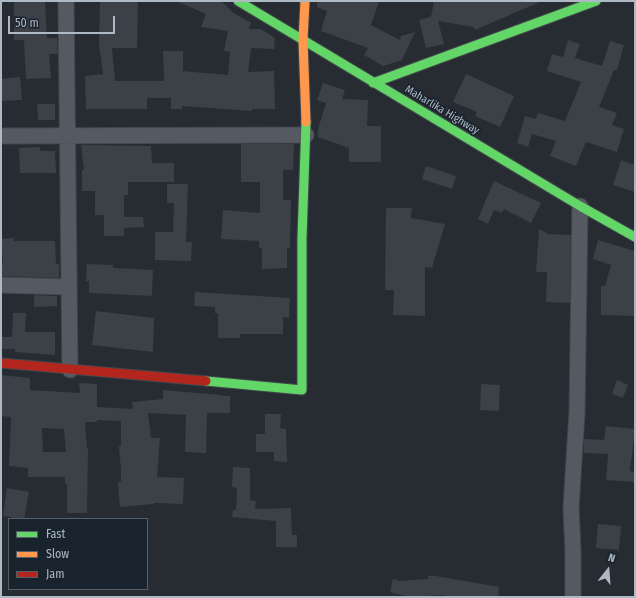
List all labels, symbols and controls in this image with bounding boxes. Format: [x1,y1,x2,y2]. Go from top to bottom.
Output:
scale bar [10,8,117,34]
text: 50 m [15,16,39,30]
street label: Maharlika Highway [402,83,482,137]
legend [8,518,148,590]
text: Fast [46,527,65,541]
text: Slow [46,547,69,561]
north arrow [588,550,628,590]
text: N [607,551,617,565]
text: Jam [46,567,64,581]

